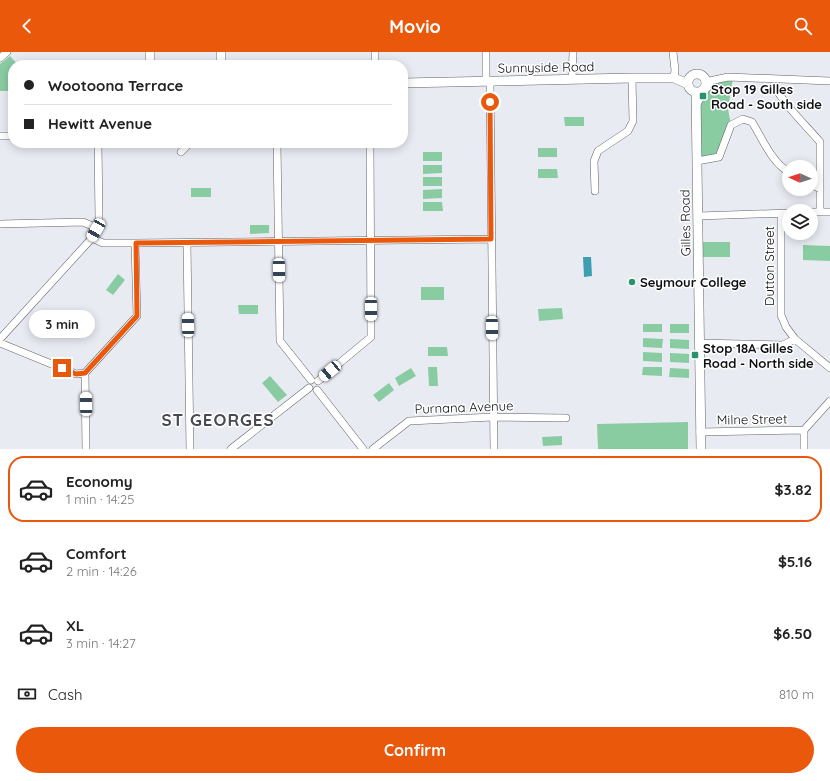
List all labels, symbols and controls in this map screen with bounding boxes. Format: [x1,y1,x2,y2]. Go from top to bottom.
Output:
icon: back [16,15,38,37]
text: Movio [389,15,441,38]
icon: search [792,15,814,37]
street label: Sunnyside Road [497,58,595,76]
text: Wootoona Terrace [48,76,183,95]
place label: Stop 19 Gilles Road - South side [711,81,822,112]
marker: Stop 19 Gilles Road - South side [698,91,708,101]
route start [481,93,499,111]
text: Hewitt Avenue [48,114,152,133]
north arrow [782,160,818,196]
map controls [782,160,818,240]
street label: Gilles Road [676,189,694,257]
button: layers [782,204,818,240]
car [85,217,107,243]
street label: Dutton Street [761,226,777,306]
car [273,258,285,282]
place label: Seymour College [640,274,747,290]
marker: Seymour College [627,277,637,287]
car [365,297,377,321]
callout: 3 min [29,310,95,338]
car [182,313,194,337]
text: 3 min [45,316,79,332]
car [486,316,498,340]
place label: Stop 18A Gilles Road - North side [703,340,814,371]
marker: Stop 18A Gilles Road - North side [690,350,700,360]
route end [53,359,71,377]
car [317,359,343,383]
car [80,392,92,416]
street label: Purnana Avenue [414,397,514,417]
district label: ST GEORGES [161,409,275,430]
street label: Milne Street [717,410,787,428]
icon: car [18,471,54,507]
text: Economy [66,472,133,491]
text: $3.82 [774,480,812,499]
text: 1 min · 14:25 [66,491,134,507]
icon: car [18,543,54,579]
text: Comfort [66,544,127,563]
text: $5.16 [778,552,812,571]
text: 2 min · 14:26 [66,563,137,579]
icon: car [18,615,54,651]
text: XL [66,616,84,635]
text: $6.50 [773,624,812,643]
text: 3 min · 14:27 [66,635,136,651]
icon: cash [16,683,38,705]
text: Cash [48,685,82,704]
text: 810 m [779,686,814,702]
button: Confirm [16,727,814,773]

